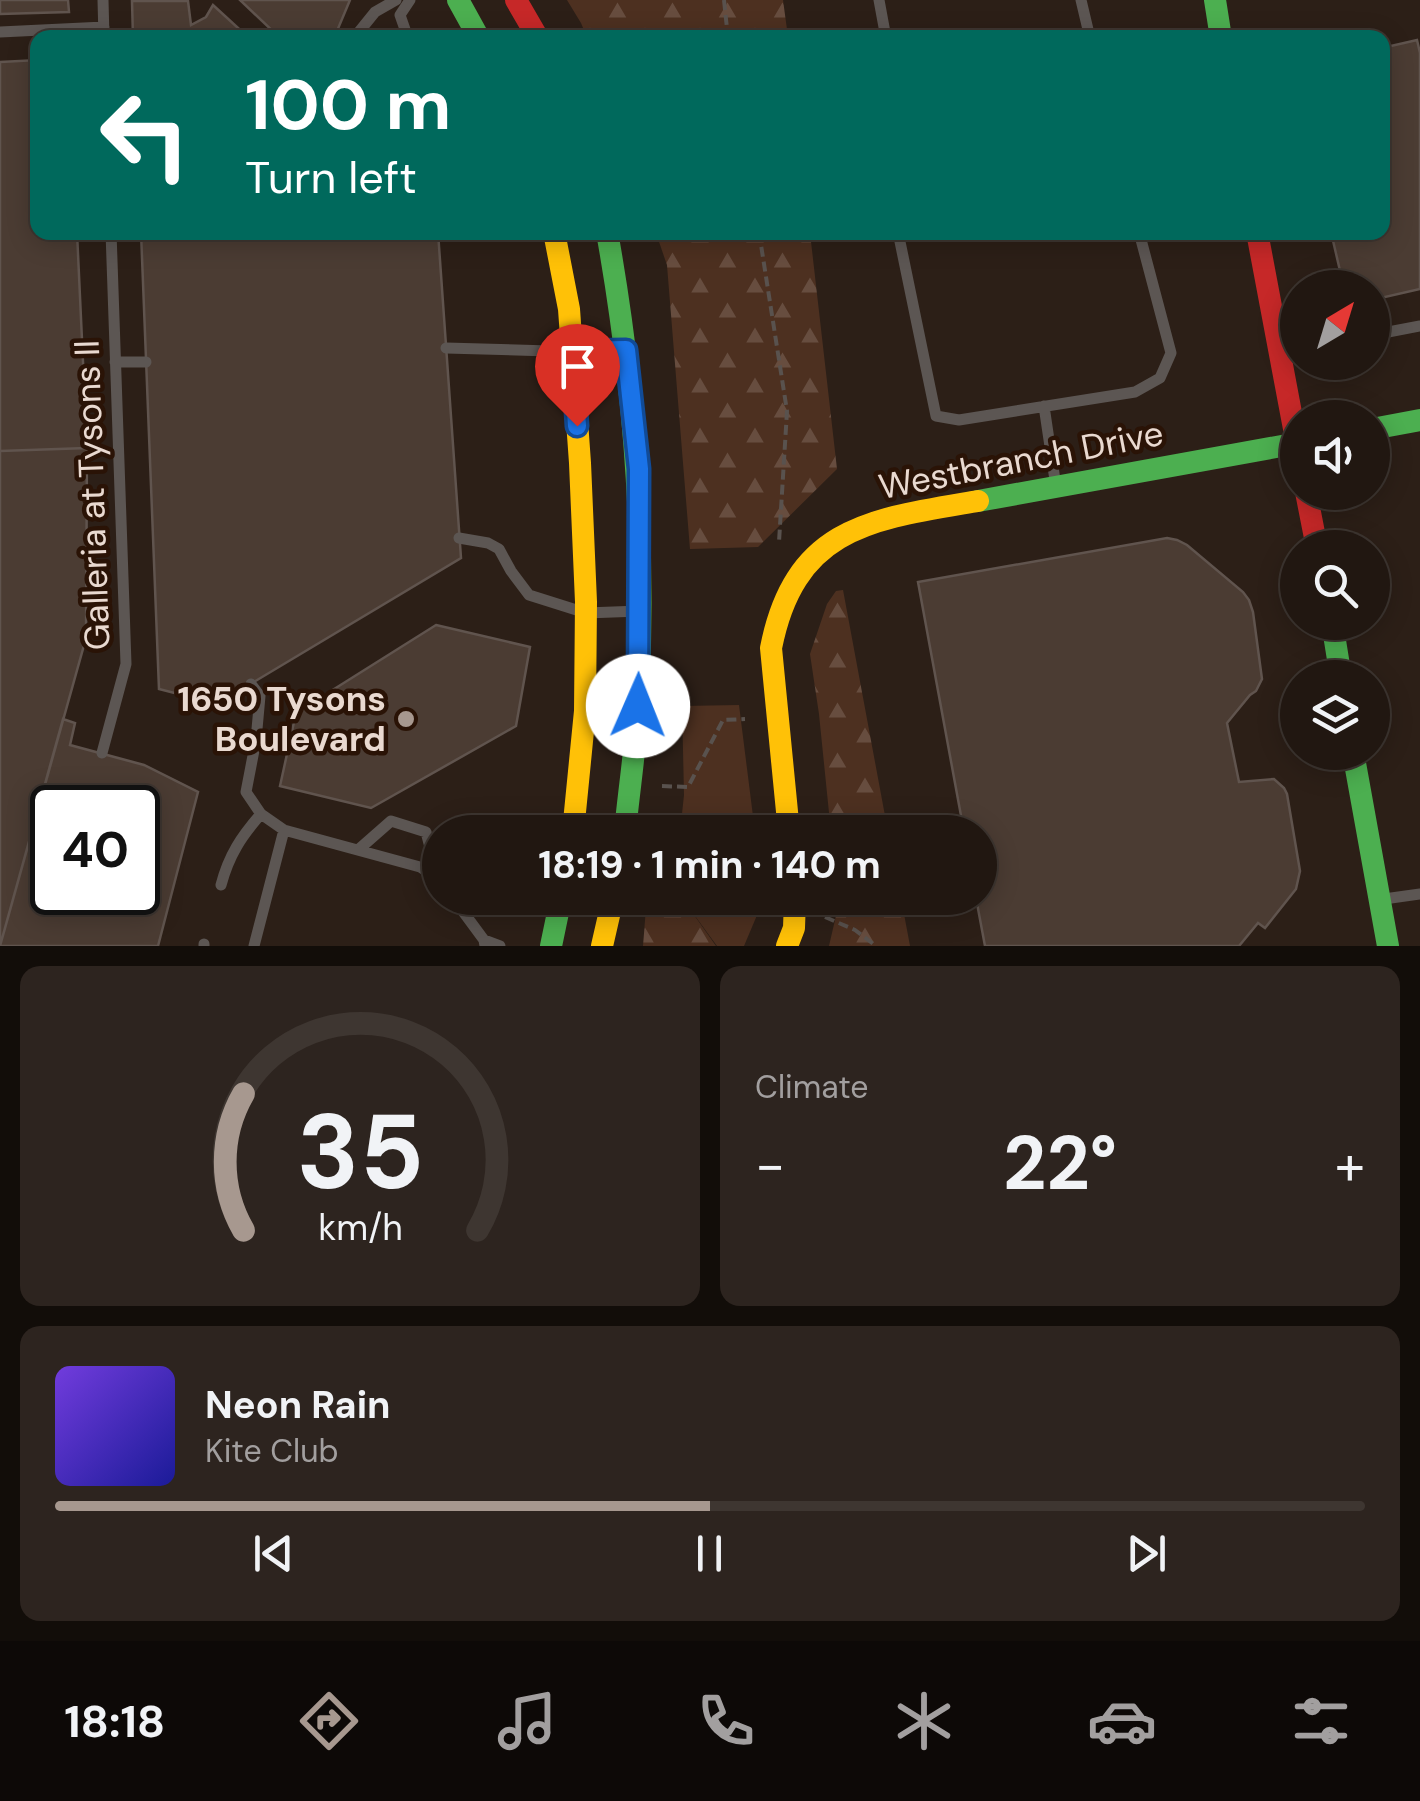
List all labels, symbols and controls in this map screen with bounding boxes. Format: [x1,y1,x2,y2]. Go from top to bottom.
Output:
text: 100 m [245,60,451,151]
icon: left [80,70,210,200]
text: Turn left [245,148,417,207]
north arrow [1280,270,1390,380]
map controls [1280,270,1390,770]
pin [535,324,620,427]
street label: Galleria at Tysons II [64,339,120,651]
icon: arrive [550,339,605,394]
button: sound [1280,400,1390,510]
street label: Westbranch Drive [875,410,1167,510]
button: search [1280,530,1390,640]
position arrow [586,654,690,758]
button: layers [1280,660,1390,770]
place label: 1650 Tysons Boulevard [177,676,386,762]
marker: 1650 Tysons Boulevard [395,708,417,730]
speed limit sign: 40 [30,785,160,915]
text: 18:19 · 1 min · 140 m [538,840,881,890]
text: Climate [755,1066,869,1108]
text: 35 [296,1085,424,1220]
text: 22° [1003,1115,1117,1212]
text: − [755,1129,785,1201]
text: + [1335,1129,1365,1201]
text: km/h [318,1205,402,1251]
text: Neon Rain [205,1380,390,1430]
text: Kite Club [205,1430,339,1472]
icon: previous [246,1526,301,1581]
icon: pause [682,1526,737,1581]
icon: next [1119,1526,1174,1581]
icon: directions [294,1686,364,1756]
icon: music [492,1686,562,1756]
icon: phone [691,1686,761,1756]
icon: climate [889,1686,959,1756]
icon: car [1087,1686,1157,1756]
icon: filters [1286,1686,1356,1756]
text: 18:18 [64,1692,165,1751]

